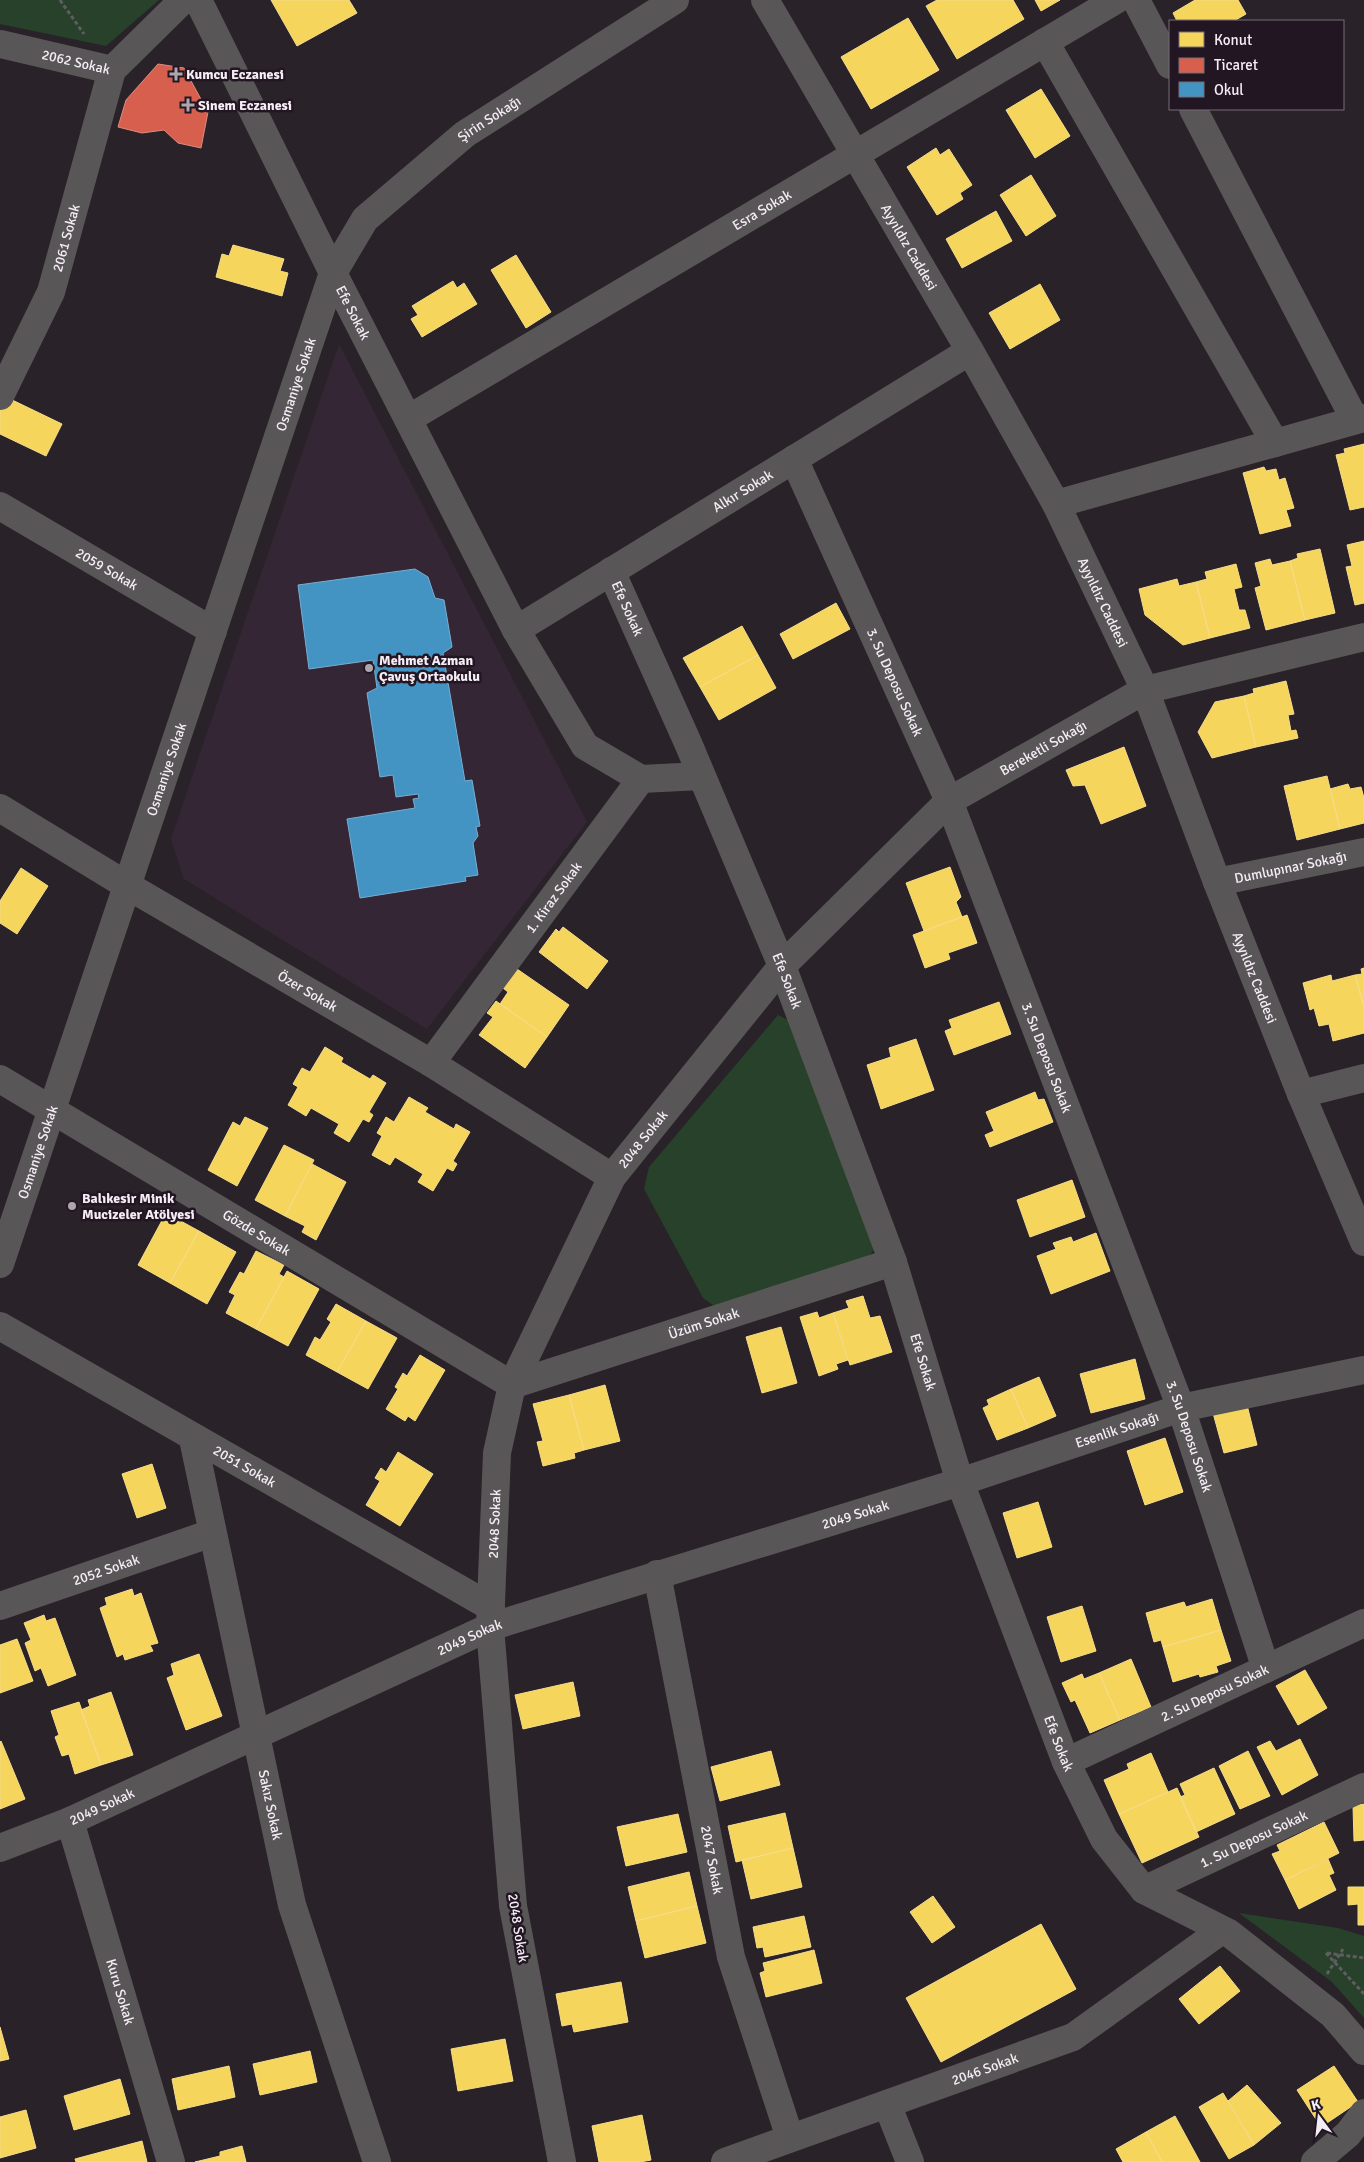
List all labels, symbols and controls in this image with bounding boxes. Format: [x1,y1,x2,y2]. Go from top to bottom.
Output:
legend [1169,20,1344,110]
text: Konut [1214,31,1252,49]
street label: 2062 Sokak [40,45,112,78]
text: Ticaret [1214,56,1258,74]
place label: Kumcu Eczanesi [186,66,284,83]
marker: Kumcu Eczanesi [170,68,182,80]
text: Okul [1214,81,1244,99]
street label: Şirin Sokağı [454,92,524,145]
place label: Sinem Eczanesi [198,97,292,114]
marker: Sinem Eczanesi [182,99,194,111]
street label: Esra Sokak [729,186,794,234]
street label: Ayyıldız Caddesi [877,201,941,293]
street label: 2061 Sokak [48,202,83,274]
street label: Efe Sokak [332,283,374,343]
street label: Osmaniye Sokak [272,335,319,433]
street label: Alkır Sokak [709,466,776,516]
street label: 2059 Sokak [73,544,141,594]
street label: Ayyıldız Caddesi [1074,555,1132,650]
street label: Efe Sokak [608,578,648,639]
street label: 3. Su Deposu Sokak [863,625,927,739]
place label: Mehmet Azman Çavuş Ortaokulu [379,652,480,685]
marker: Mehmet Azman Çavuş Ortaokulu [363,662,375,674]
street label: Bereketli Sokağı [997,716,1090,779]
street label: Osmaniye Sokak [143,720,190,818]
street label: Dumlupınar Sokağı [1233,847,1348,887]
street label: 1. Kiraz Sokak [522,858,585,936]
street label: Ayyıldız Caddesi [1229,929,1281,1026]
street label: Efe Sokak [769,950,806,1011]
street label: Özer Sokak [275,967,341,1015]
street label: 3. Su Deposu Sokak [1018,1000,1076,1115]
street label: Osmaniye Sokak [14,1103,61,1201]
street label: 2048 Sokak [614,1107,671,1171]
place label: Balıkesir Minik Mucizeler Atölyesi [82,1190,195,1223]
marker: Balıkesir Minik Mucizeler Atölyesi [66,1200,78,1212]
street label: Gözde Sokak [220,1206,294,1259]
street label: Üzüm Sokak [666,1304,741,1342]
street label: Efe Sokak [907,1331,940,1392]
street label: 3. Su Deposu Sokak [1163,1378,1216,1494]
street label: Esenlik Sokağı [1073,1408,1161,1451]
street label: 2051 Sokak [210,1441,279,1491]
street label: 2048 Sokak [484,1489,504,1559]
street label: 2049 Sokak [820,1496,891,1533]
street label: 2052 Sokak [70,1550,142,1589]
street label: 2049 Sokak [434,1615,504,1659]
street label: 2. Su Deposu Sokak [1158,1660,1271,1725]
street label: Efe Sokak [1041,1713,1078,1774]
street label: Sakız Sokak [255,1768,286,1841]
street label: 2049 Sokak [67,1784,137,1829]
street label: 1. Su Deposu Sokak [1197,1806,1310,1871]
street label: 2047 Sokak [697,1824,727,1895]
street label: 2048 Sokak [504,1892,532,1964]
street label: Kuru Sokak [103,1957,138,2027]
street label: 2046 Sokak [949,2049,1020,2088]
north arrow [1294,2092,1344,2142]
text: K [1309,2096,1322,2114]

